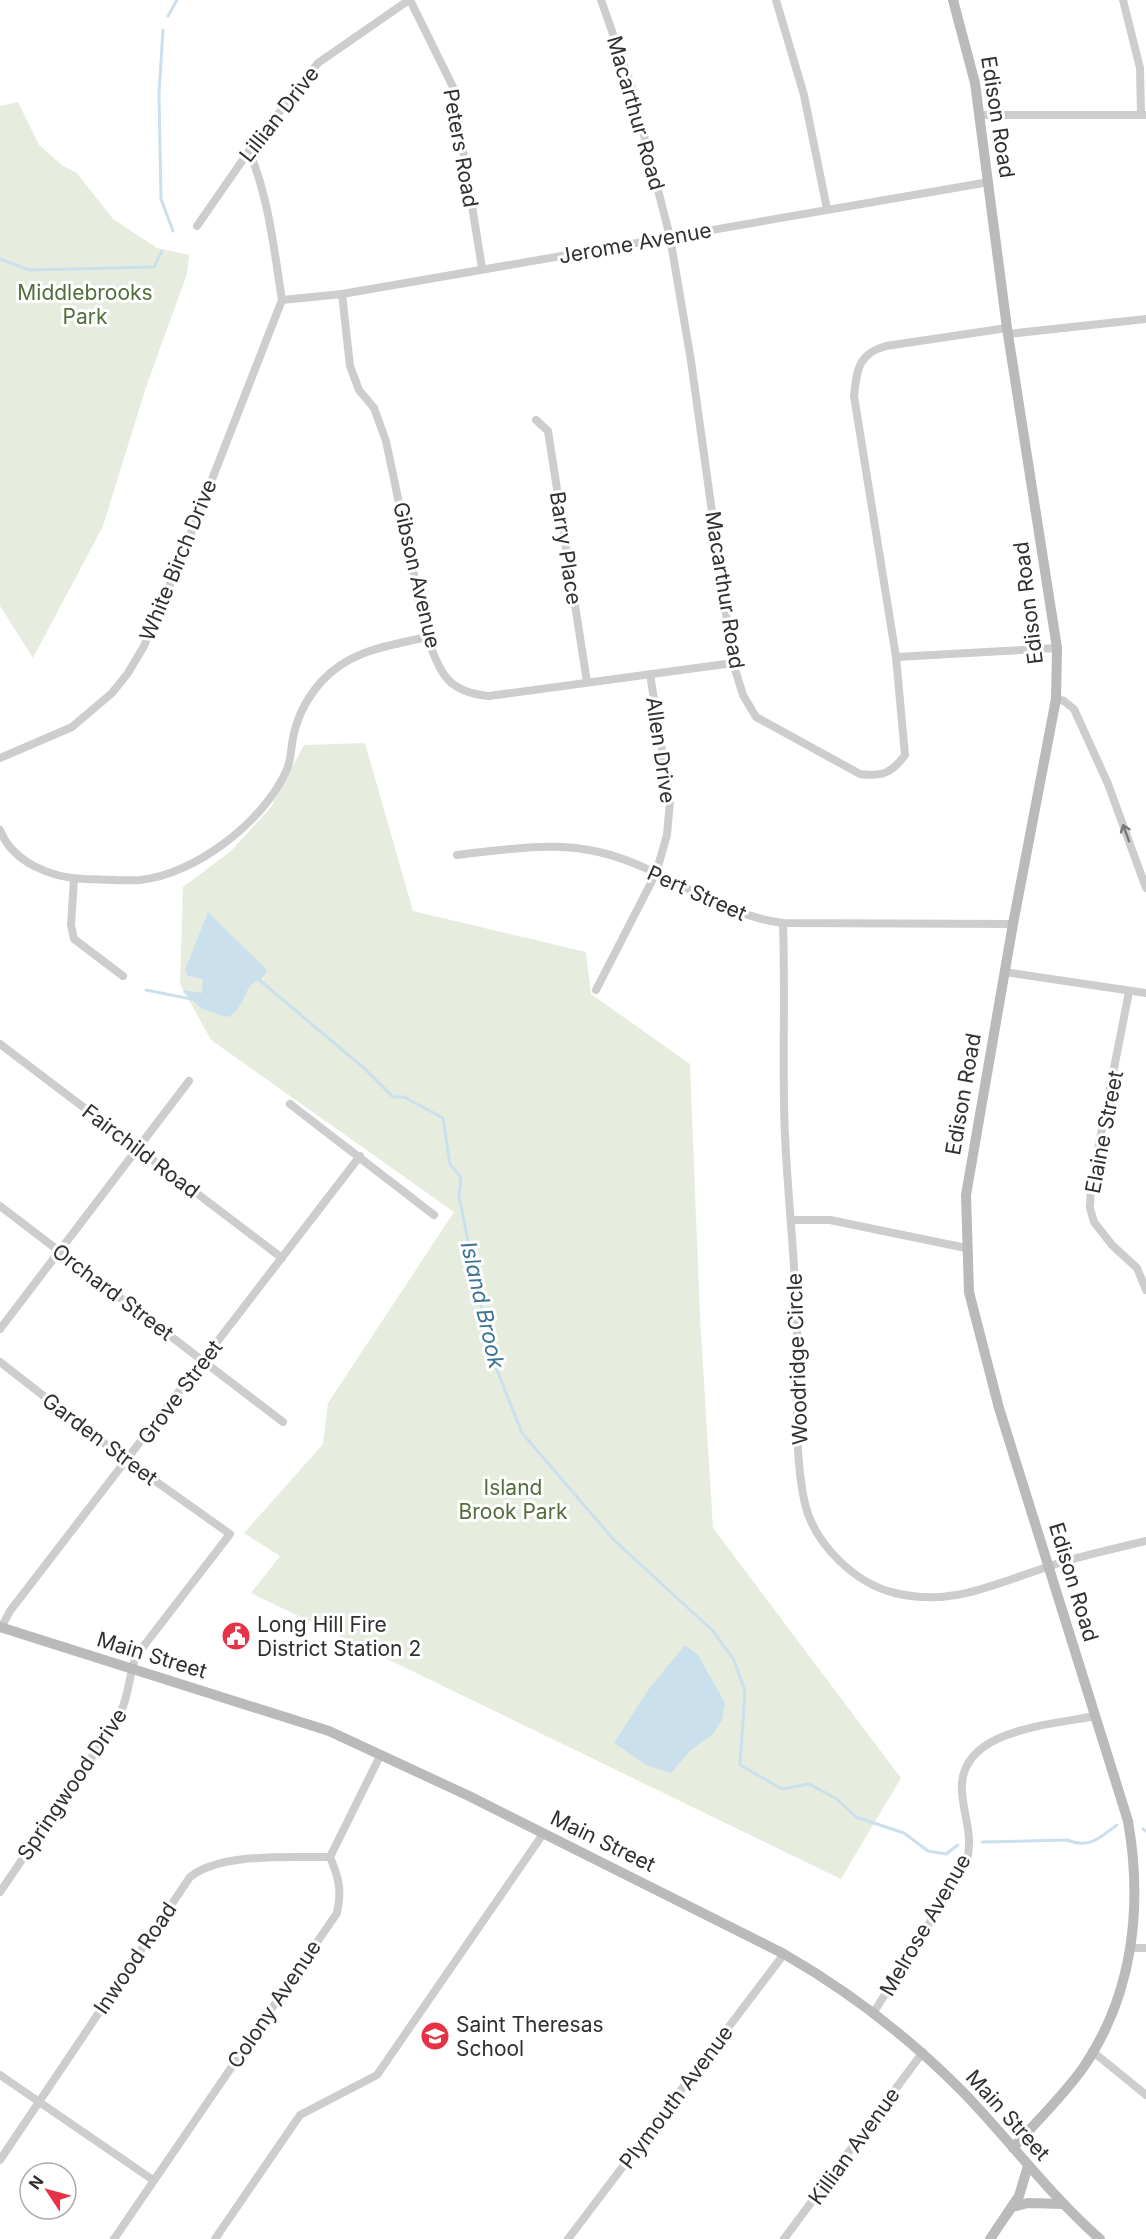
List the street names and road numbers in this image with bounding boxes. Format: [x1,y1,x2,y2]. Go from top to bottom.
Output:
street label: Macarthur Road [602,33,670,193]
street label: Edison Road [976,54,1020,180]
street label: Lillian Drive [234,61,324,167]
street label: Peters Road [438,87,484,209]
street label: Jerome Avenue [557,217,713,269]
street label: White Birch Drive [134,476,222,644]
street label: Barry Place [545,490,587,606]
street label: Gibson Avenue [388,499,446,651]
street label: Macarthur Road [700,509,750,671]
street label: Edison Road [1008,540,1048,666]
street label: Allen Drive [641,695,681,805]
street label: Pert Street [644,860,751,926]
street label: Edison Road [940,1031,986,1157]
street label: Elaine Street [1080,1068,1128,1195]
street label: Fairchild Road [77,1099,205,1203]
street label: Orchard Street [47,1238,179,1346]
street label: Woodridge Circle [782,1273,812,1445]
street label: Grove Street [133,1335,227,1449]
street label: Garden Street [37,1388,163,1490]
street label: Edison Road [1044,1519,1104,1645]
street label: Main Street [94,1626,210,1684]
street label: Springwood Drive [12,1703,132,1865]
street label: Main Street [547,1805,660,1877]
street label: Melrose Avenue [874,1850,976,2000]
street label: Inwood Road [88,1897,182,2019]
street label: Colony Avenue [222,1935,326,2073]
street label: Plymouth Avenue [614,2020,738,2174]
street label: Main Street [961,2064,1055,2166]
street label: Killian Avenue [803,2083,905,2209]

